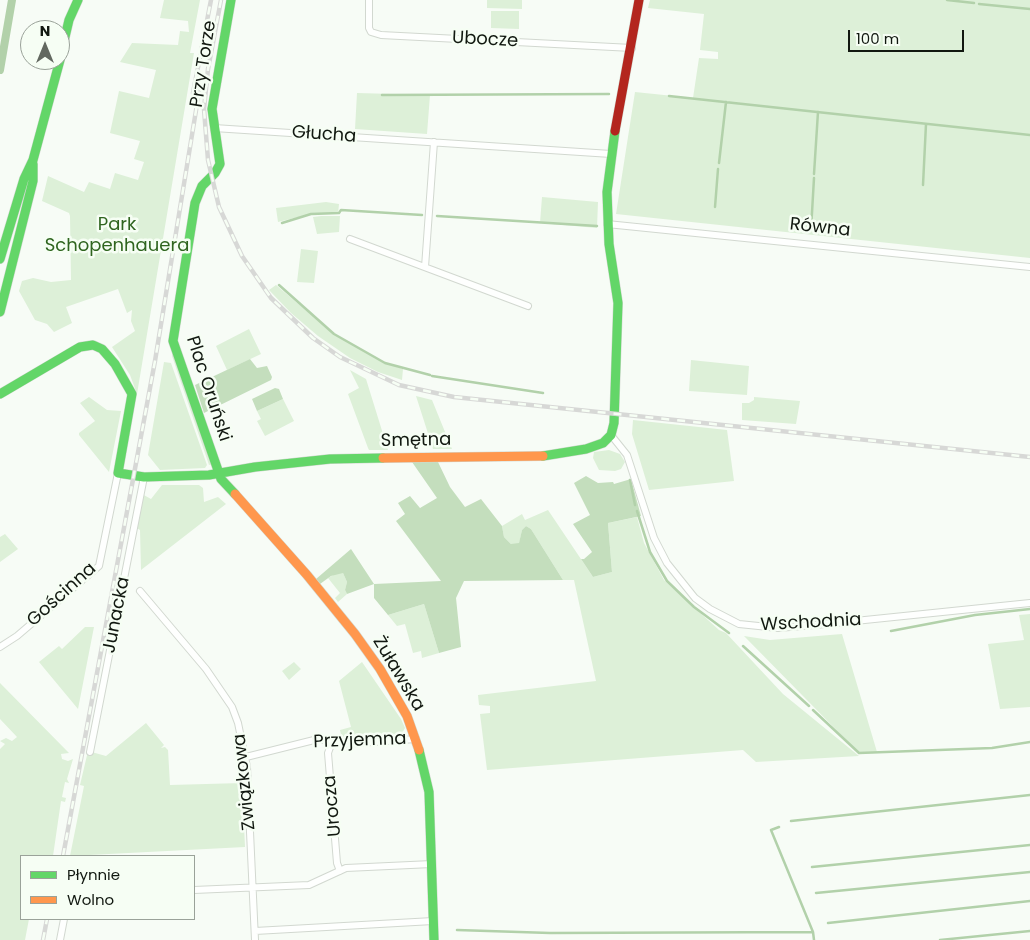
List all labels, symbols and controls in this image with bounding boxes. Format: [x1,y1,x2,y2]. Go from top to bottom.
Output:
street label: Przy Torze [186,19,222,109]
north arrow [20,20,70,70]
scale bar [850,20,966,52]
text: N [40,21,50,41]
street label: Ubocze [451,27,519,53]
text: 100 m [856,28,899,49]
street label: Głucha [291,122,357,148]
park label: Park Schopenhauera [45,214,189,256]
street label: Równa [789,214,851,242]
street label: Plac Oruński [181,333,235,445]
street label: Smętna [381,430,451,452]
street label: Gościnna [23,558,101,632]
street label: Junacka [99,575,135,655]
street label: Wschodnia [760,610,862,636]
street label: Żuławska [367,633,429,715]
street label: Przyjemna [313,729,407,753]
street label: Związkowa [229,733,261,831]
street label: Urocza [320,774,346,838]
legend [20,855,195,920]
text: Płynnie [67,864,120,885]
text: Wolno [67,889,114,910]

